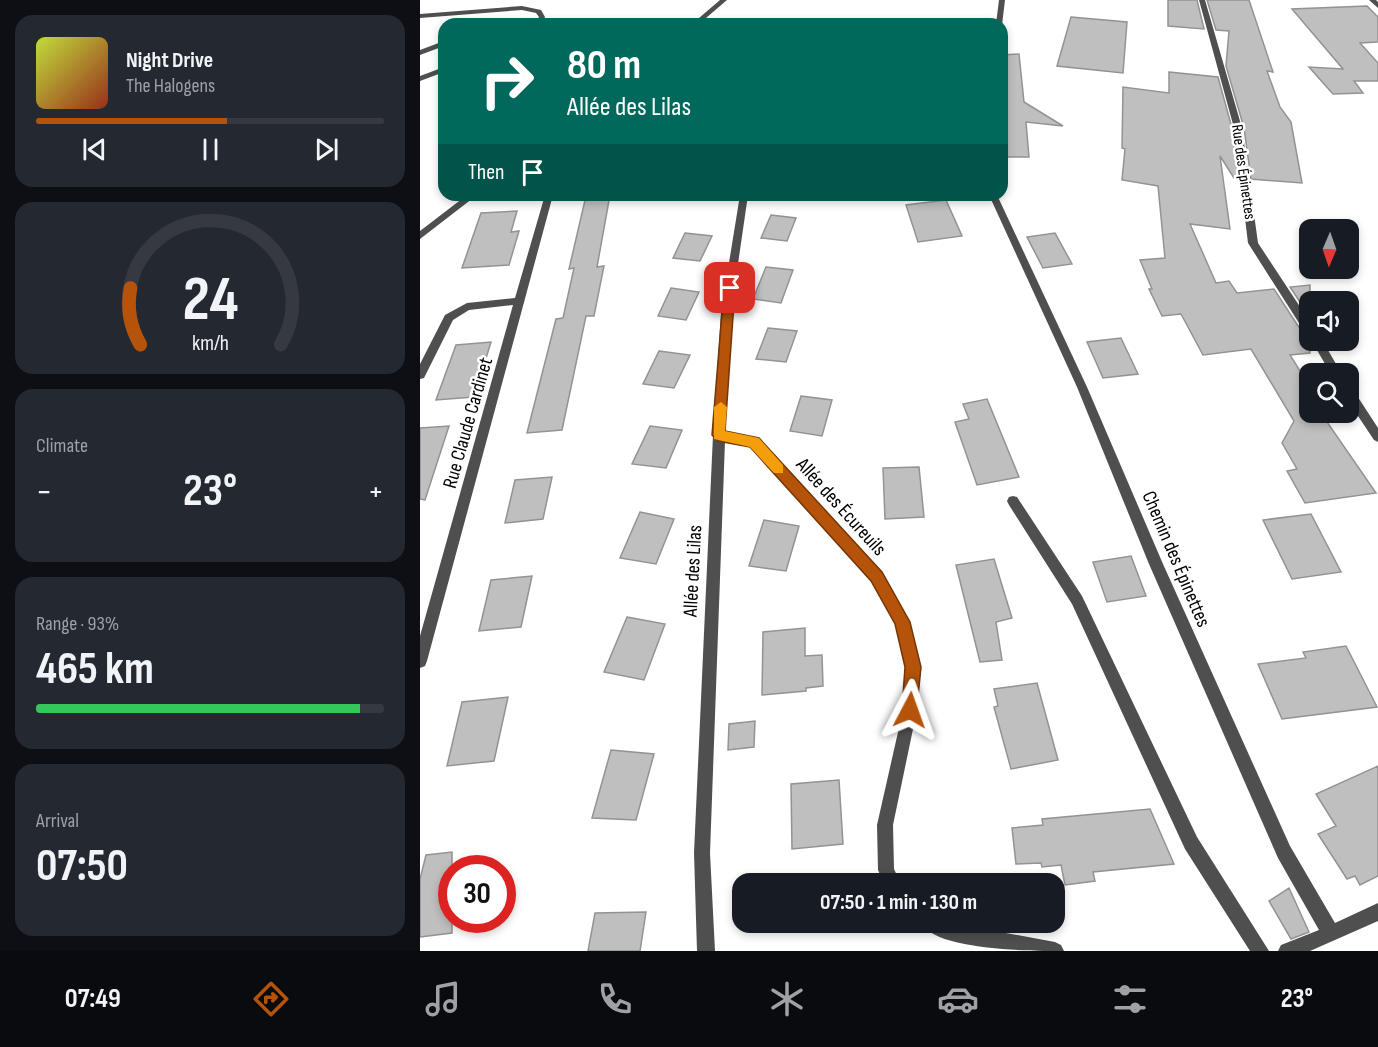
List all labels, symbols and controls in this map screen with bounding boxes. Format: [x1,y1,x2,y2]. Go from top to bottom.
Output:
text: 80 m [567,40,641,91]
icon: right [468,42,546,120]
text: Night Drive [126,47,213,74]
text: The Halogens [126,74,215,98]
text: Allée des Lilas [567,91,691,123]
street label: Rue des Épinettes [1227,123,1259,221]
icon: previous [78,133,111,166]
icon: pause [194,133,227,166]
icon: next [310,133,343,166]
icon: arrive [516,156,549,189]
text: Then [468,159,504,186]
north arrow [1299,219,1359,279]
map controls [1299,219,1359,423]
pin [704,262,755,313]
text: 24 [182,263,238,338]
icon: arrive [713,271,746,304]
button: sound [1299,291,1359,351]
text: km/h [191,332,229,357]
street label: Rue Claude Cardinet [438,355,498,491]
button: search [1299,363,1359,423]
text: Climate [36,434,88,458]
street label: Allée des Écureuils [790,452,891,561]
text: 23° [183,464,237,519]
text: − [36,472,52,512]
text: + [368,472,384,512]
street label: Chemin des Épinettes [1137,487,1215,631]
street label: Allée des Lilas [679,524,707,619]
text: Range · 93% [36,612,119,636]
text: 465 km [36,642,154,697]
position arrow [878,678,942,742]
text: Arrival [36,809,79,833]
text: 07:50 [36,839,128,894]
speed limit sign: 30 [438,855,516,933]
text: 07:50 · 1 min · 130 m [820,889,977,916]
icon: directions [250,978,292,1020]
icon: music [422,978,464,1020]
icon: phone [594,978,636,1020]
icon: climate [766,978,808,1020]
icon: car [937,978,979,1020]
icon: filters [1109,978,1151,1020]
text: 07:49 [65,983,121,1015]
text: 23° [1281,983,1313,1015]

